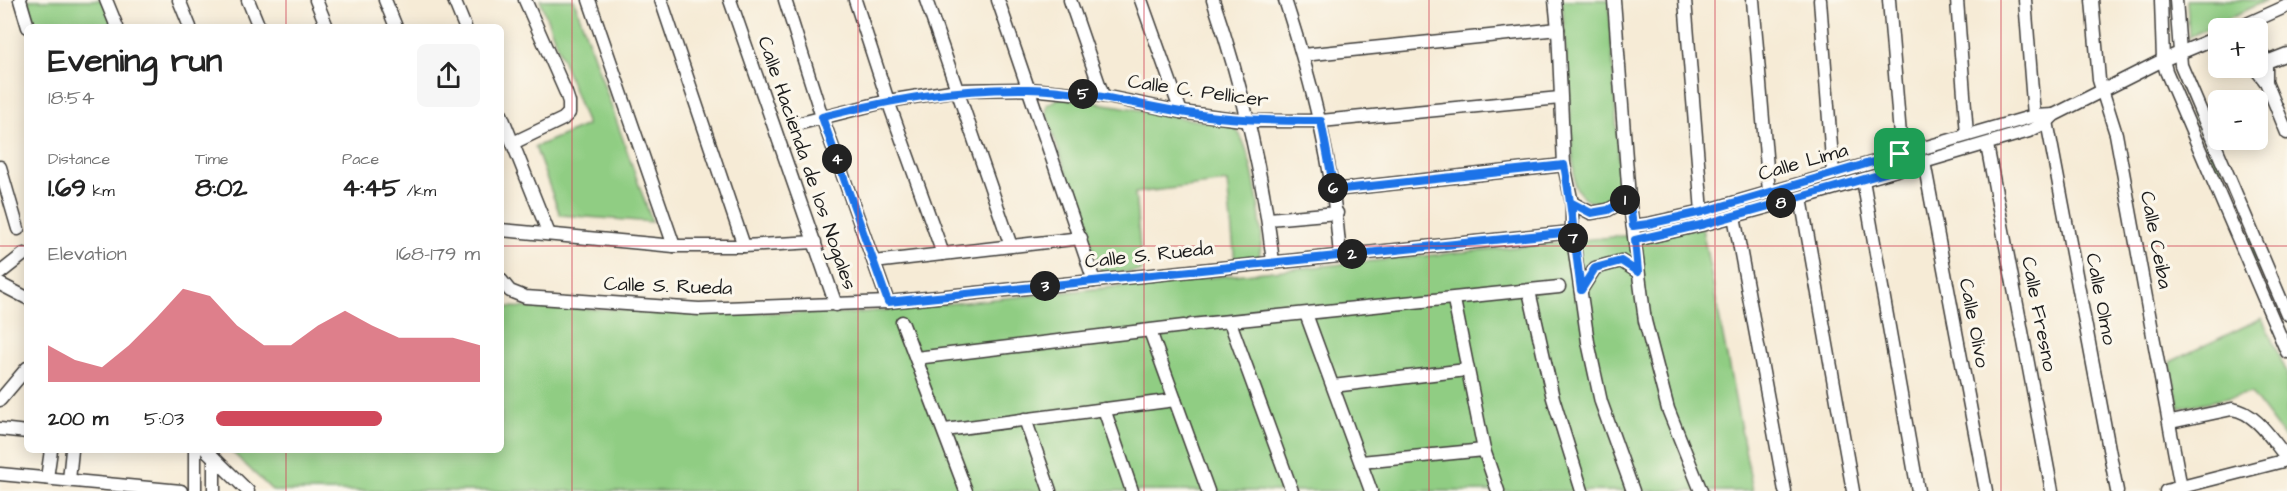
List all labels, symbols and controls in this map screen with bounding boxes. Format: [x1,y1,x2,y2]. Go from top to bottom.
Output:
map controls [2208,18,2268,150]
button: + [2208,18,2268,78]
street label: Calle Hacienda de los Nogales [749,32,864,294]
text: Evening run [48,38,222,84]
button: share [417,44,480,107]
street label: Calle C. Pellicer [1126,67,1270,115]
pin: 5 [1068,79,1098,109]
text: 5 [1077,83,1089,105]
text: 18:54 [48,84,95,112]
button: − [2208,90,2268,150]
pin [1874,128,1925,179]
street label: Calle Lima [1755,136,1851,188]
icon: arrive [1883,137,1916,170]
pin: 4 [822,144,852,174]
text: Distance [48,148,110,170]
text: Time [195,148,229,170]
text: Pace [342,148,379,170]
text: 4 [832,148,842,170]
text: 1.69 [48,170,86,206]
text: 8:02 [195,170,247,206]
text: 4:45 [342,170,400,206]
pin: 6 [1318,173,1348,203]
text: 6 [1328,177,1338,199]
text: km [86,180,115,202]
text: /km [400,180,436,202]
pin: 1 [1610,185,1640,215]
pin: 8 [1766,188,1796,218]
text: 1 [1624,189,1626,211]
street label: Calle Ceiba [2133,189,2179,291]
text: 8 [1776,192,1786,214]
pin: 7 [1558,223,1588,253]
text: 7 [1568,227,1578,249]
street label: Calle S. Rueda [1083,234,1215,276]
pin: 2 [1337,239,1367,269]
text: Elevation [48,240,127,268]
text: 168–179 m [396,240,480,268]
text: 2 [1347,243,1357,265]
street label: Calle Olmo [2078,251,2124,347]
street label: Calle Fresno [2014,254,2064,374]
street label: Calle S. Rueda [603,270,733,302]
pin: 3 [1030,271,1060,301]
text: 3 [1041,275,1049,297]
street label: Calle Olivo [1952,276,1996,370]
text: 200 m [48,405,108,433]
text: 5:03 [144,405,184,433]

